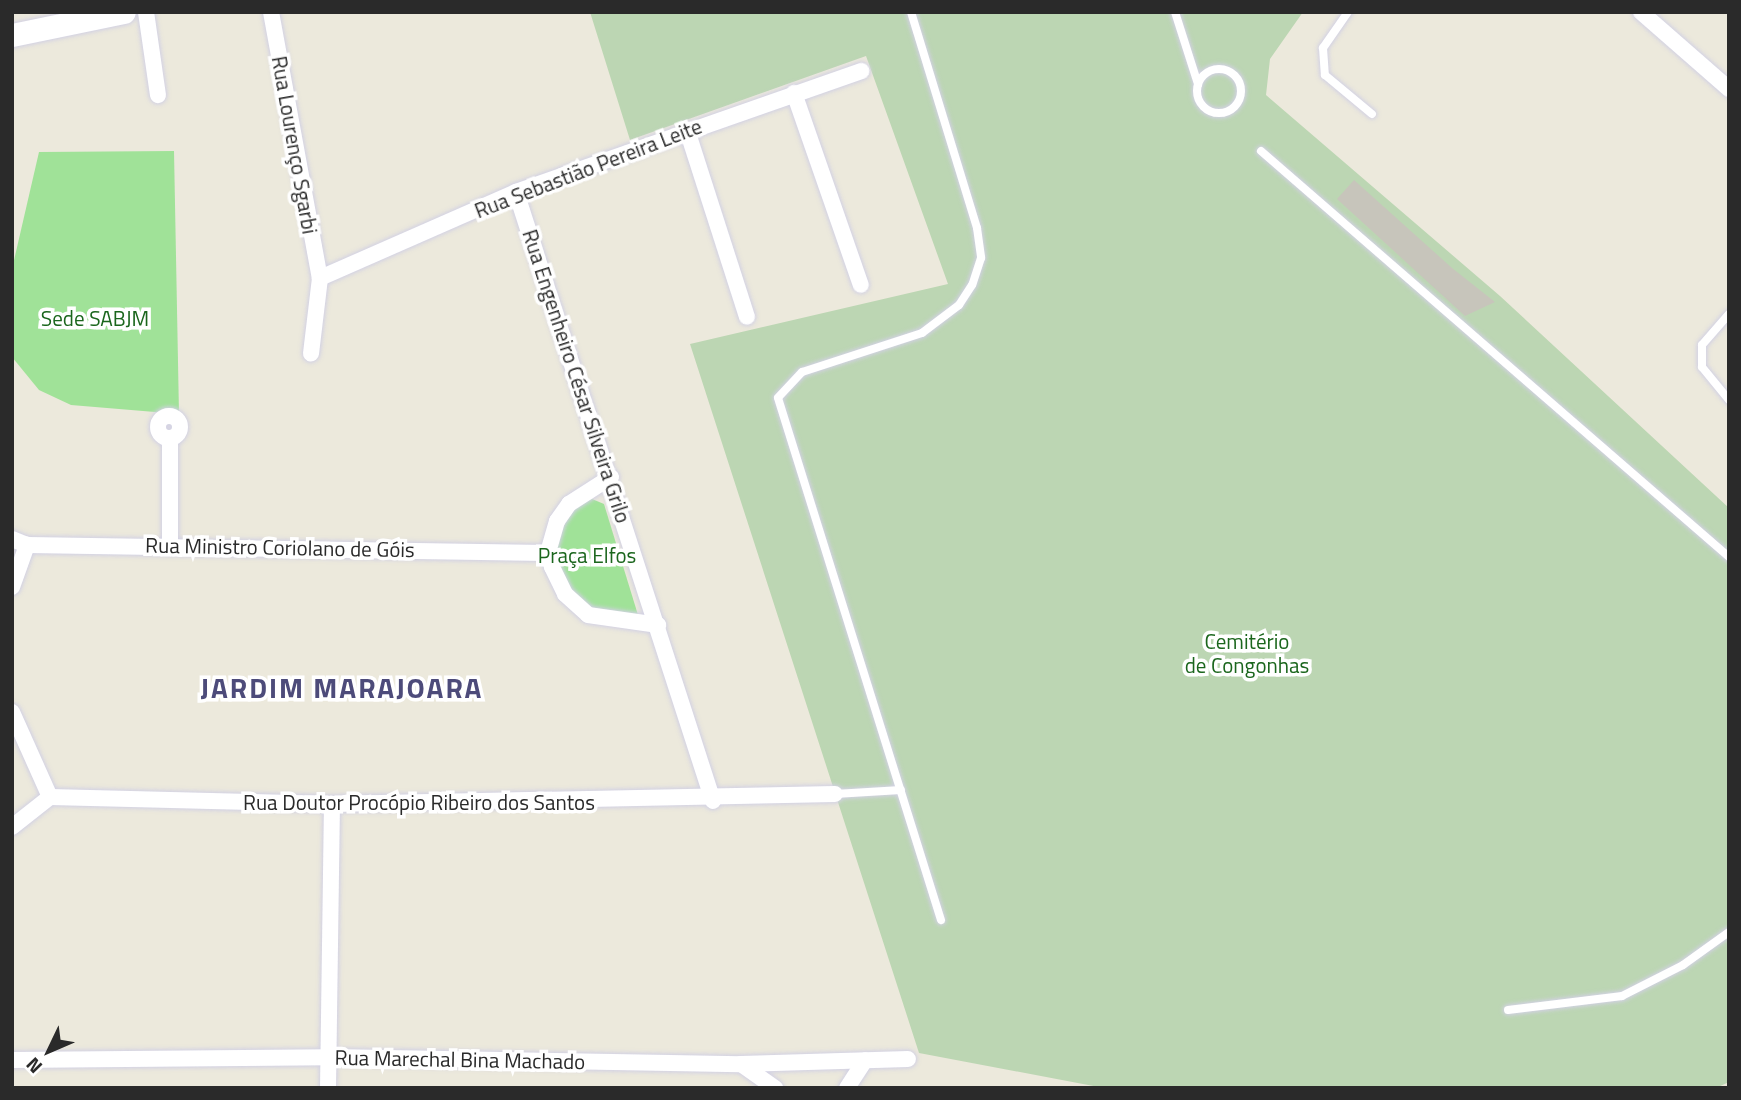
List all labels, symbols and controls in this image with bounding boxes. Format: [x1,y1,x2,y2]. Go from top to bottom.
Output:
street label: Rua Lourenço Sgarbi [267,54,323,236]
street label: Rua Sebastião Pereira Leite [471,113,705,223]
street label: Rua Engenheiro César Silveira Grilo [518,226,636,526]
park label: Sede SABJM [41,305,149,331]
street label: Rua Ministro Coriolano de Góis [145,532,415,562]
park label: Praça Elfos [538,542,636,568]
park label: Cemitério de Congonhas [1185,628,1309,678]
district label: JARDIM MARAJOARA [203,671,481,705]
street label: Rua Doutor Procópio Ribeiro dos Santos [243,789,595,815]
north arrow [14,1016,84,1086]
street label: Rua Marechal Bina Machado [334,1044,586,1074]
text: N [19,1051,49,1081]

